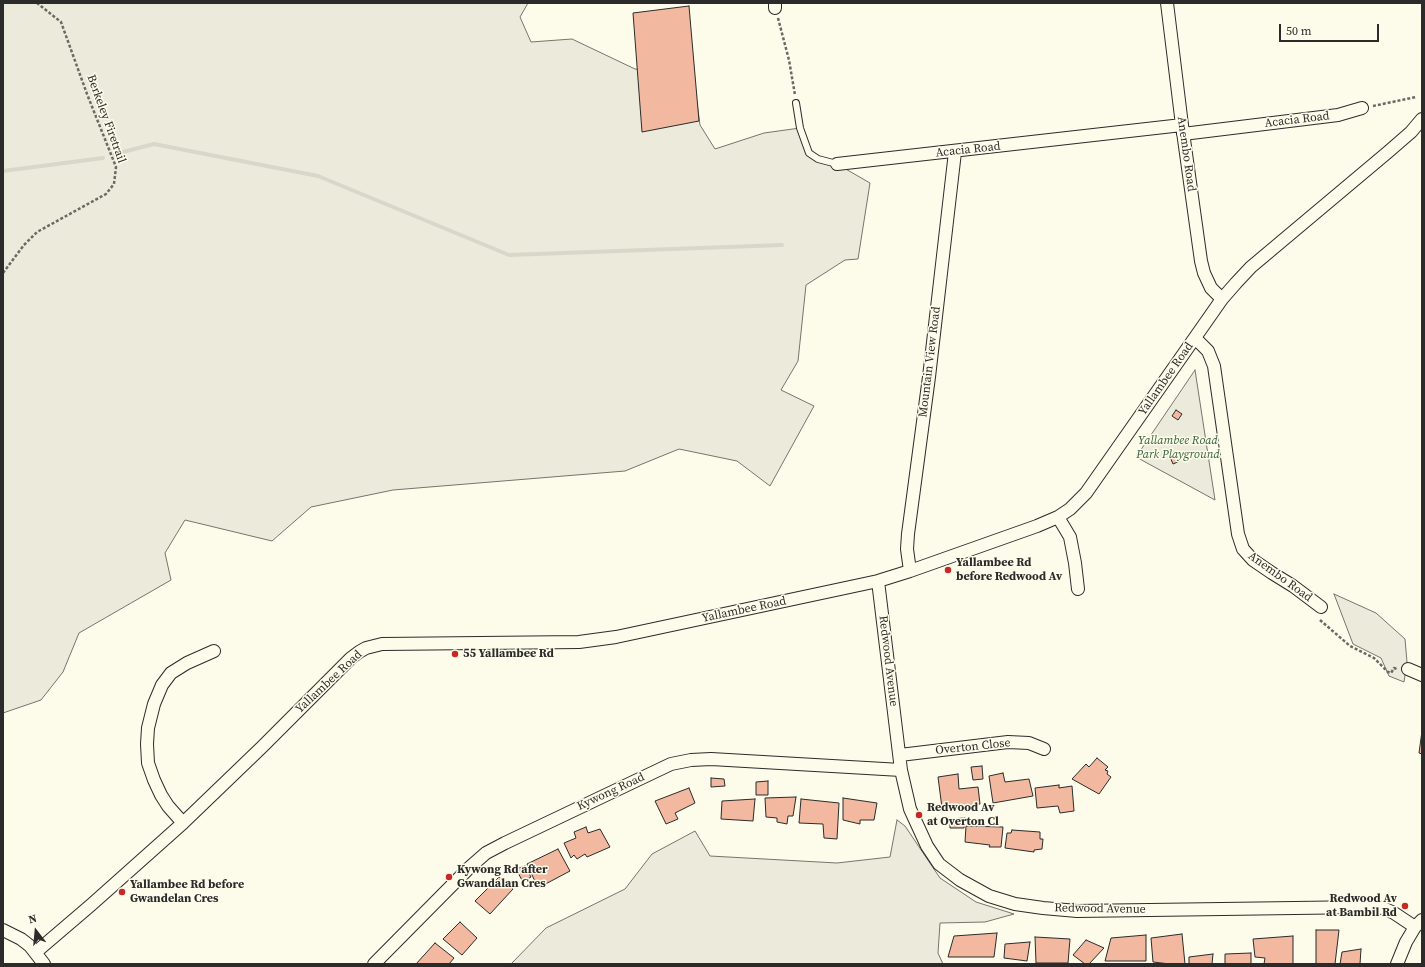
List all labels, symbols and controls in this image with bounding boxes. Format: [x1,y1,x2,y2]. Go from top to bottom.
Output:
scale bar [1281,16,1381,42]
text: 50 m [1286,23,1312,39]
street label: Berkeley Firetrail [83,73,129,165]
street label: Acacia Road [1264,109,1330,131]
street label: Anembo Road [1174,116,1198,192]
street label: Acacia Road [935,139,1001,161]
street label: Mountain View Road [916,306,944,418]
street label: Yallambee Road [1135,340,1197,418]
park label: Yallambee Road Park Playground [1136,434,1220,462]
street label: Anembo Road [1245,549,1315,605]
place label: Yallambee Rd before Redwood Av [956,556,1062,584]
marker: Yallambee Rd before Redwood Av [943,565,953,575]
street label: Yallambee Road [701,594,787,626]
street label: Redwood Avenue [875,615,901,707]
street label: Yallambee Road [293,647,365,717]
place label: 55 Yallambee Rd [463,647,554,661]
marker: 55 Yallambee Rd [450,649,460,659]
street label: Overton Close [935,736,1011,758]
street label: Kywong Road [575,770,647,814]
place label: Redwood Av at Overton Cl [927,801,999,829]
marker: Redwood Av at Overton Cl [914,810,924,820]
place label: Kywong Rd after Gwandalan Cres [457,863,548,891]
marker: Kywong Rd after Gwandalan Cres [444,872,454,882]
place label: Yallambee Rd before Gwandelan Cres [130,878,244,906]
marker: Yallambee Rd before Gwandelan Cres [117,887,127,897]
place label: Redwood Av at Bambil Rd [1326,892,1397,920]
street label: Redwood Avenue [1054,901,1146,917]
marker: Redwood Av at Bambil Rd [1400,901,1410,911]
north arrow [16,911,56,951]
text: N [27,911,38,927]

